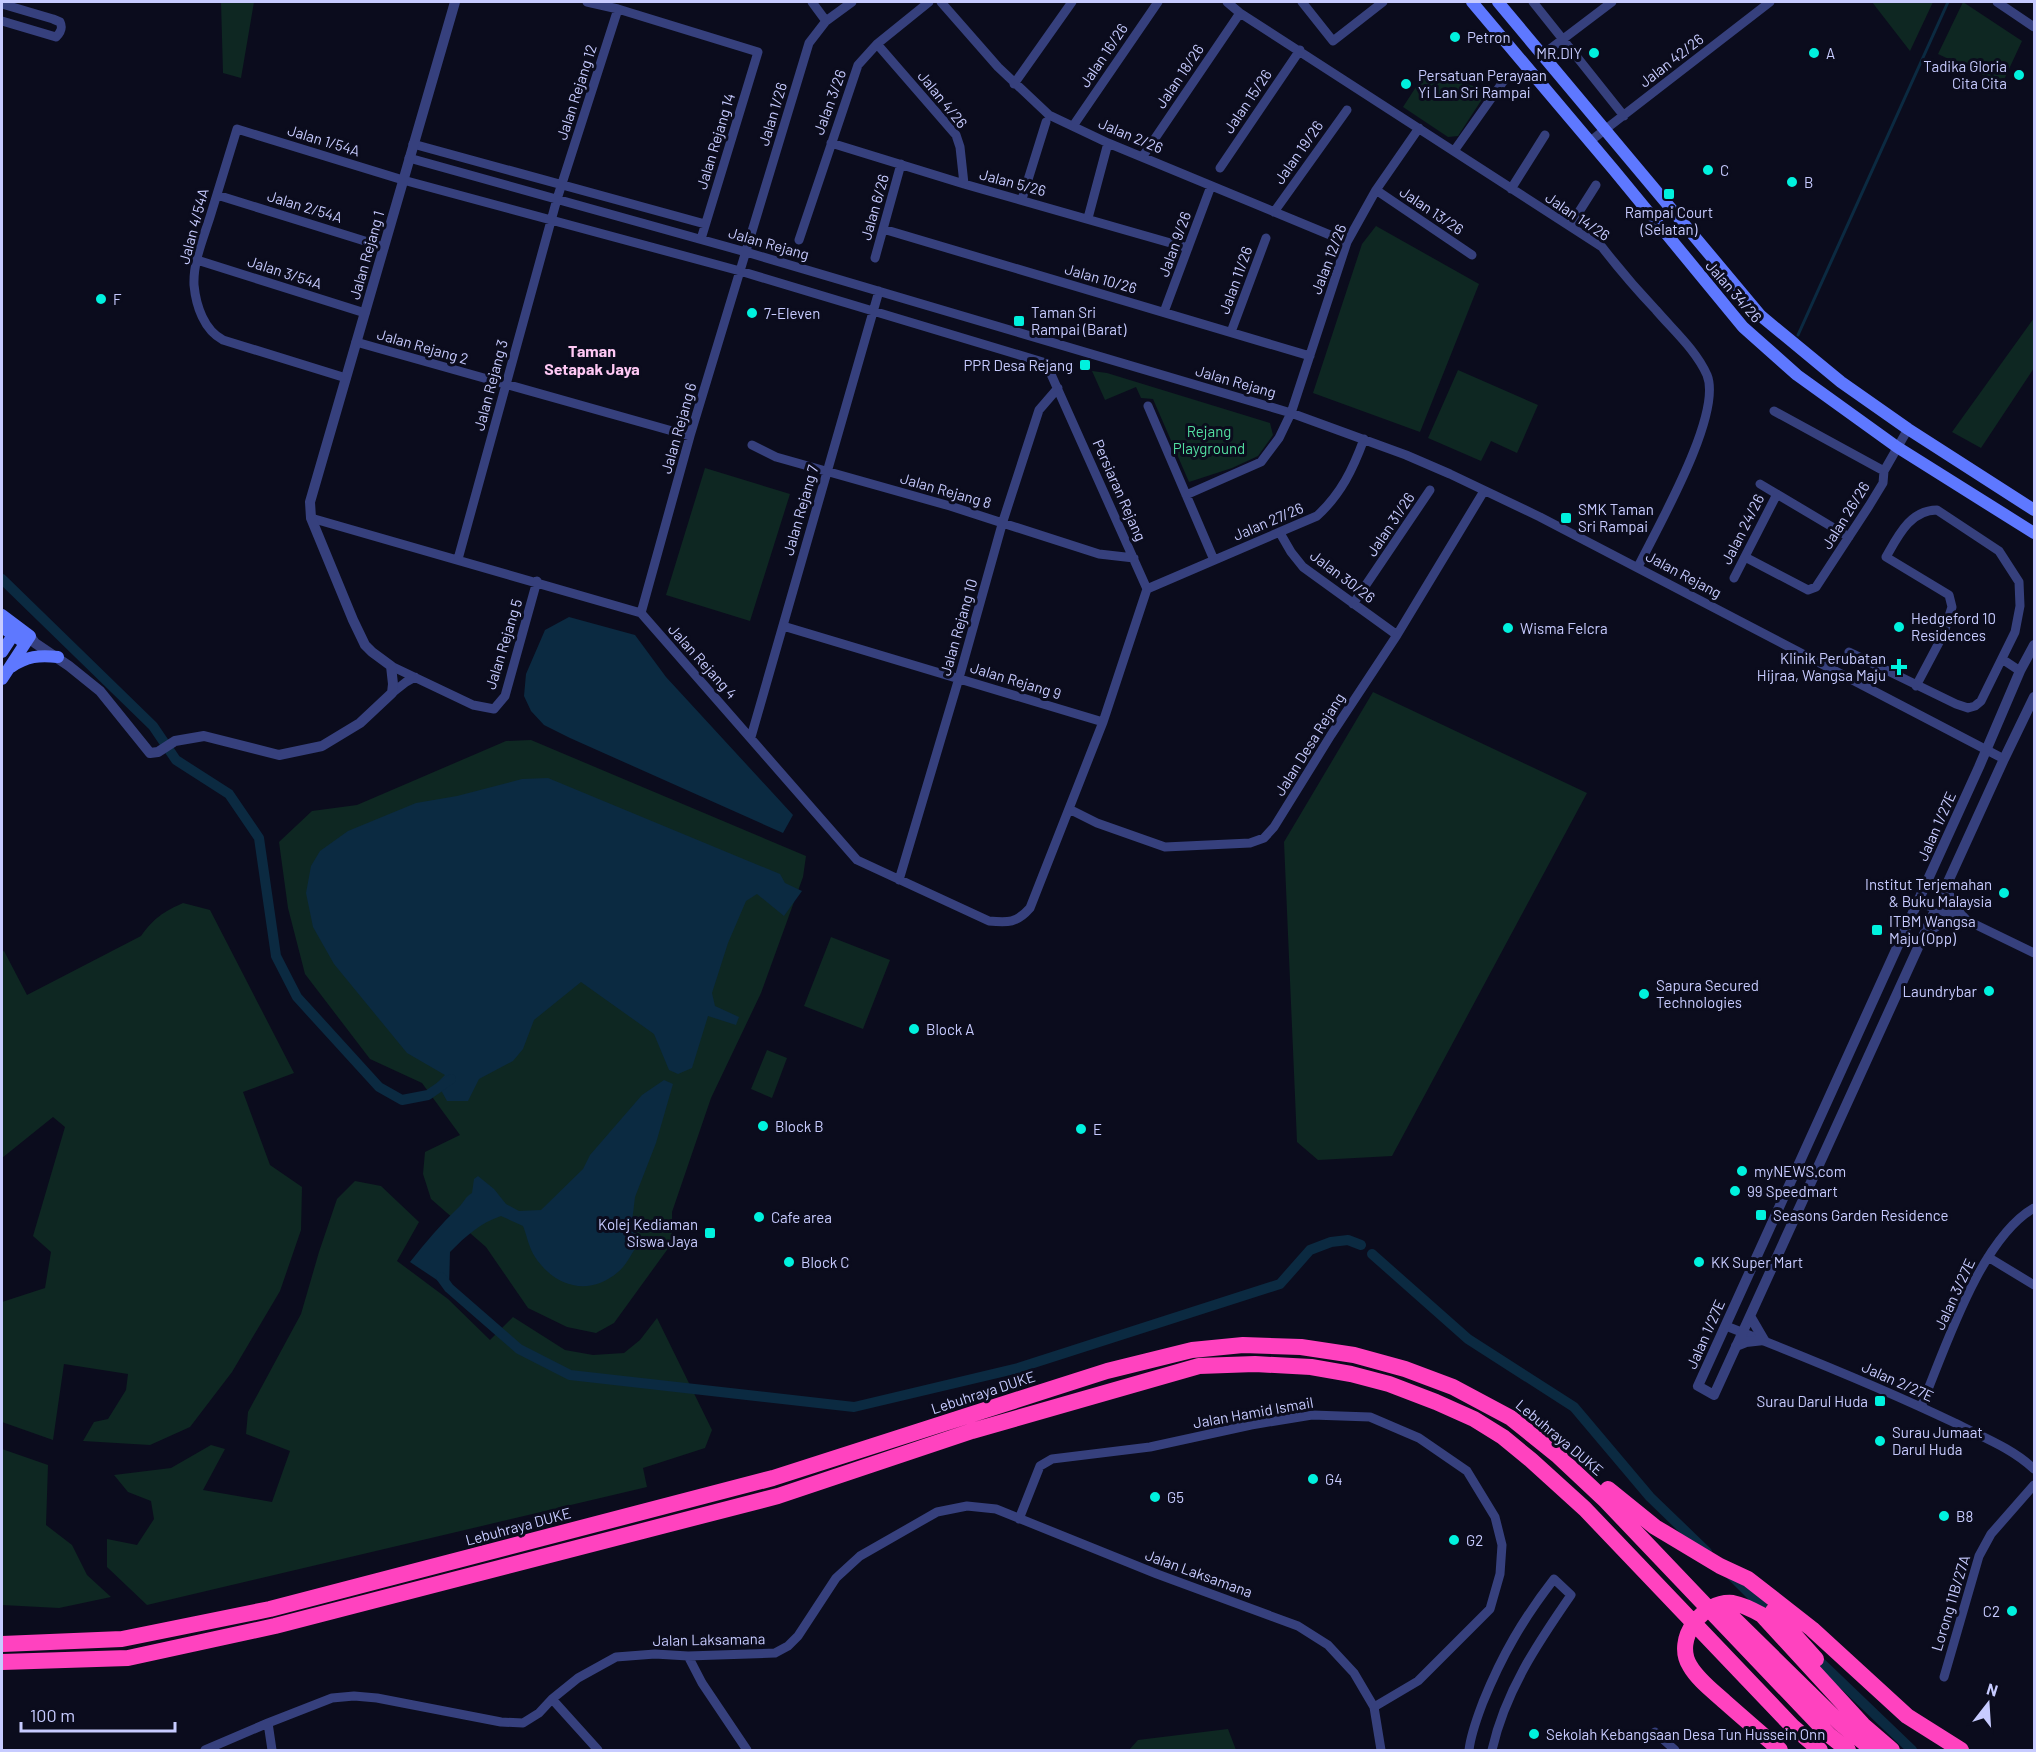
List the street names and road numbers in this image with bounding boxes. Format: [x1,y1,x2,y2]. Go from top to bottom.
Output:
street label: Jalan 16/26 [1075,20,1131,90]
street label: Jalan 42/26 [1635,29,1707,91]
street label: Jalan 18/26 [1151,41,1207,111]
street label: Jalan Rejang 12 [552,42,600,142]
street label: Jalan 15/26 [1219,66,1275,136]
street label: Jalan 3/26 [809,67,849,137]
street label: Jalan 4/26 [914,67,972,131]
street label: Jalan 1/26 [754,80,790,148]
street label: Jalan Rejang 14 [692,91,738,191]
street label: Jalan 2/26 [1096,113,1166,157]
street label: Jalan 19/26 [1270,117,1326,187]
street label: Jalan 1/54A [286,120,362,160]
street label: Jalan 5/26 [978,165,1048,199]
street label: Jalan 6/26 [856,172,892,242]
street label: Jalan 13/26 [1397,182,1467,238]
street label: Jalan 4/54A [174,186,212,266]
street label: Jalan 2/54A [265,186,345,226]
street label: Jalan 14/26 [1542,188,1614,244]
street label: Jalan Rejang 1 [345,209,387,301]
street label: Jalan 9/26 [1154,209,1194,279]
street label: Jalan 12/26 [1306,221,1350,297]
street label: Jalan Rejang [727,223,811,263]
street label: Jalan 11/26 [1214,244,1256,316]
street label: Jalan 3/54A [245,251,325,293]
street label: Jalan 34/26 [1702,256,1766,326]
street label: Jalan 10/26 [1063,259,1139,297]
street label: Jalan Rejang 2 [375,324,471,368]
street label: Jalan Rejang 3 [469,337,511,433]
street label: Jalan Rejang [1194,361,1278,401]
street label: Jalan Rejang 6 [656,380,700,476]
street label: Persiaran Rejang [1090,436,1150,544]
street label: Jalan Rejang 7 [779,463,821,557]
street label: Jalan Rejang 8 [898,468,994,512]
street label: Jalan 26/26 [1817,478,1873,552]
street label: Jalan 31/26 [1362,489,1418,559]
street label: Jalan 24/26 [1717,491,1767,567]
street label: Jalan 27/26 [1230,498,1306,544]
street label: Jalan 30/26 [1307,546,1379,606]
street label: Jalan Rejang [1643,547,1725,601]
street label: Jalan Rejang 10 [936,577,980,677]
street label: Jalan Rejang 5 [481,597,525,691]
street label: Jalan Rejang 4 [665,620,741,702]
street label: Jalan Rejang 9 [968,658,1064,702]
street label: Jalan Desa Rejang [1270,689,1348,799]
street label: Jalan 1/27E [1913,789,1959,863]
street label: Jalan 3/27E [1930,1256,1978,1332]
street label: Jalan 1/27E [1682,1297,1728,1371]
street label: Jalan 2/27E [1859,1357,1937,1405]
street label: Lebuhraya DUKE [929,1367,1037,1417]
street label: Jalan Hamid Ismail [1191,1393,1315,1431]
street label: Lebuhraya DUKE [1513,1395,1607,1479]
street label: Lebuhraya DUKE [463,1503,573,1549]
street label: Jalan Laksamana [1143,1545,1255,1601]
street label: Lorong 11B/27A [1927,1553,1973,1653]
street label: Jalan Laksamana [652,1629,766,1649]

